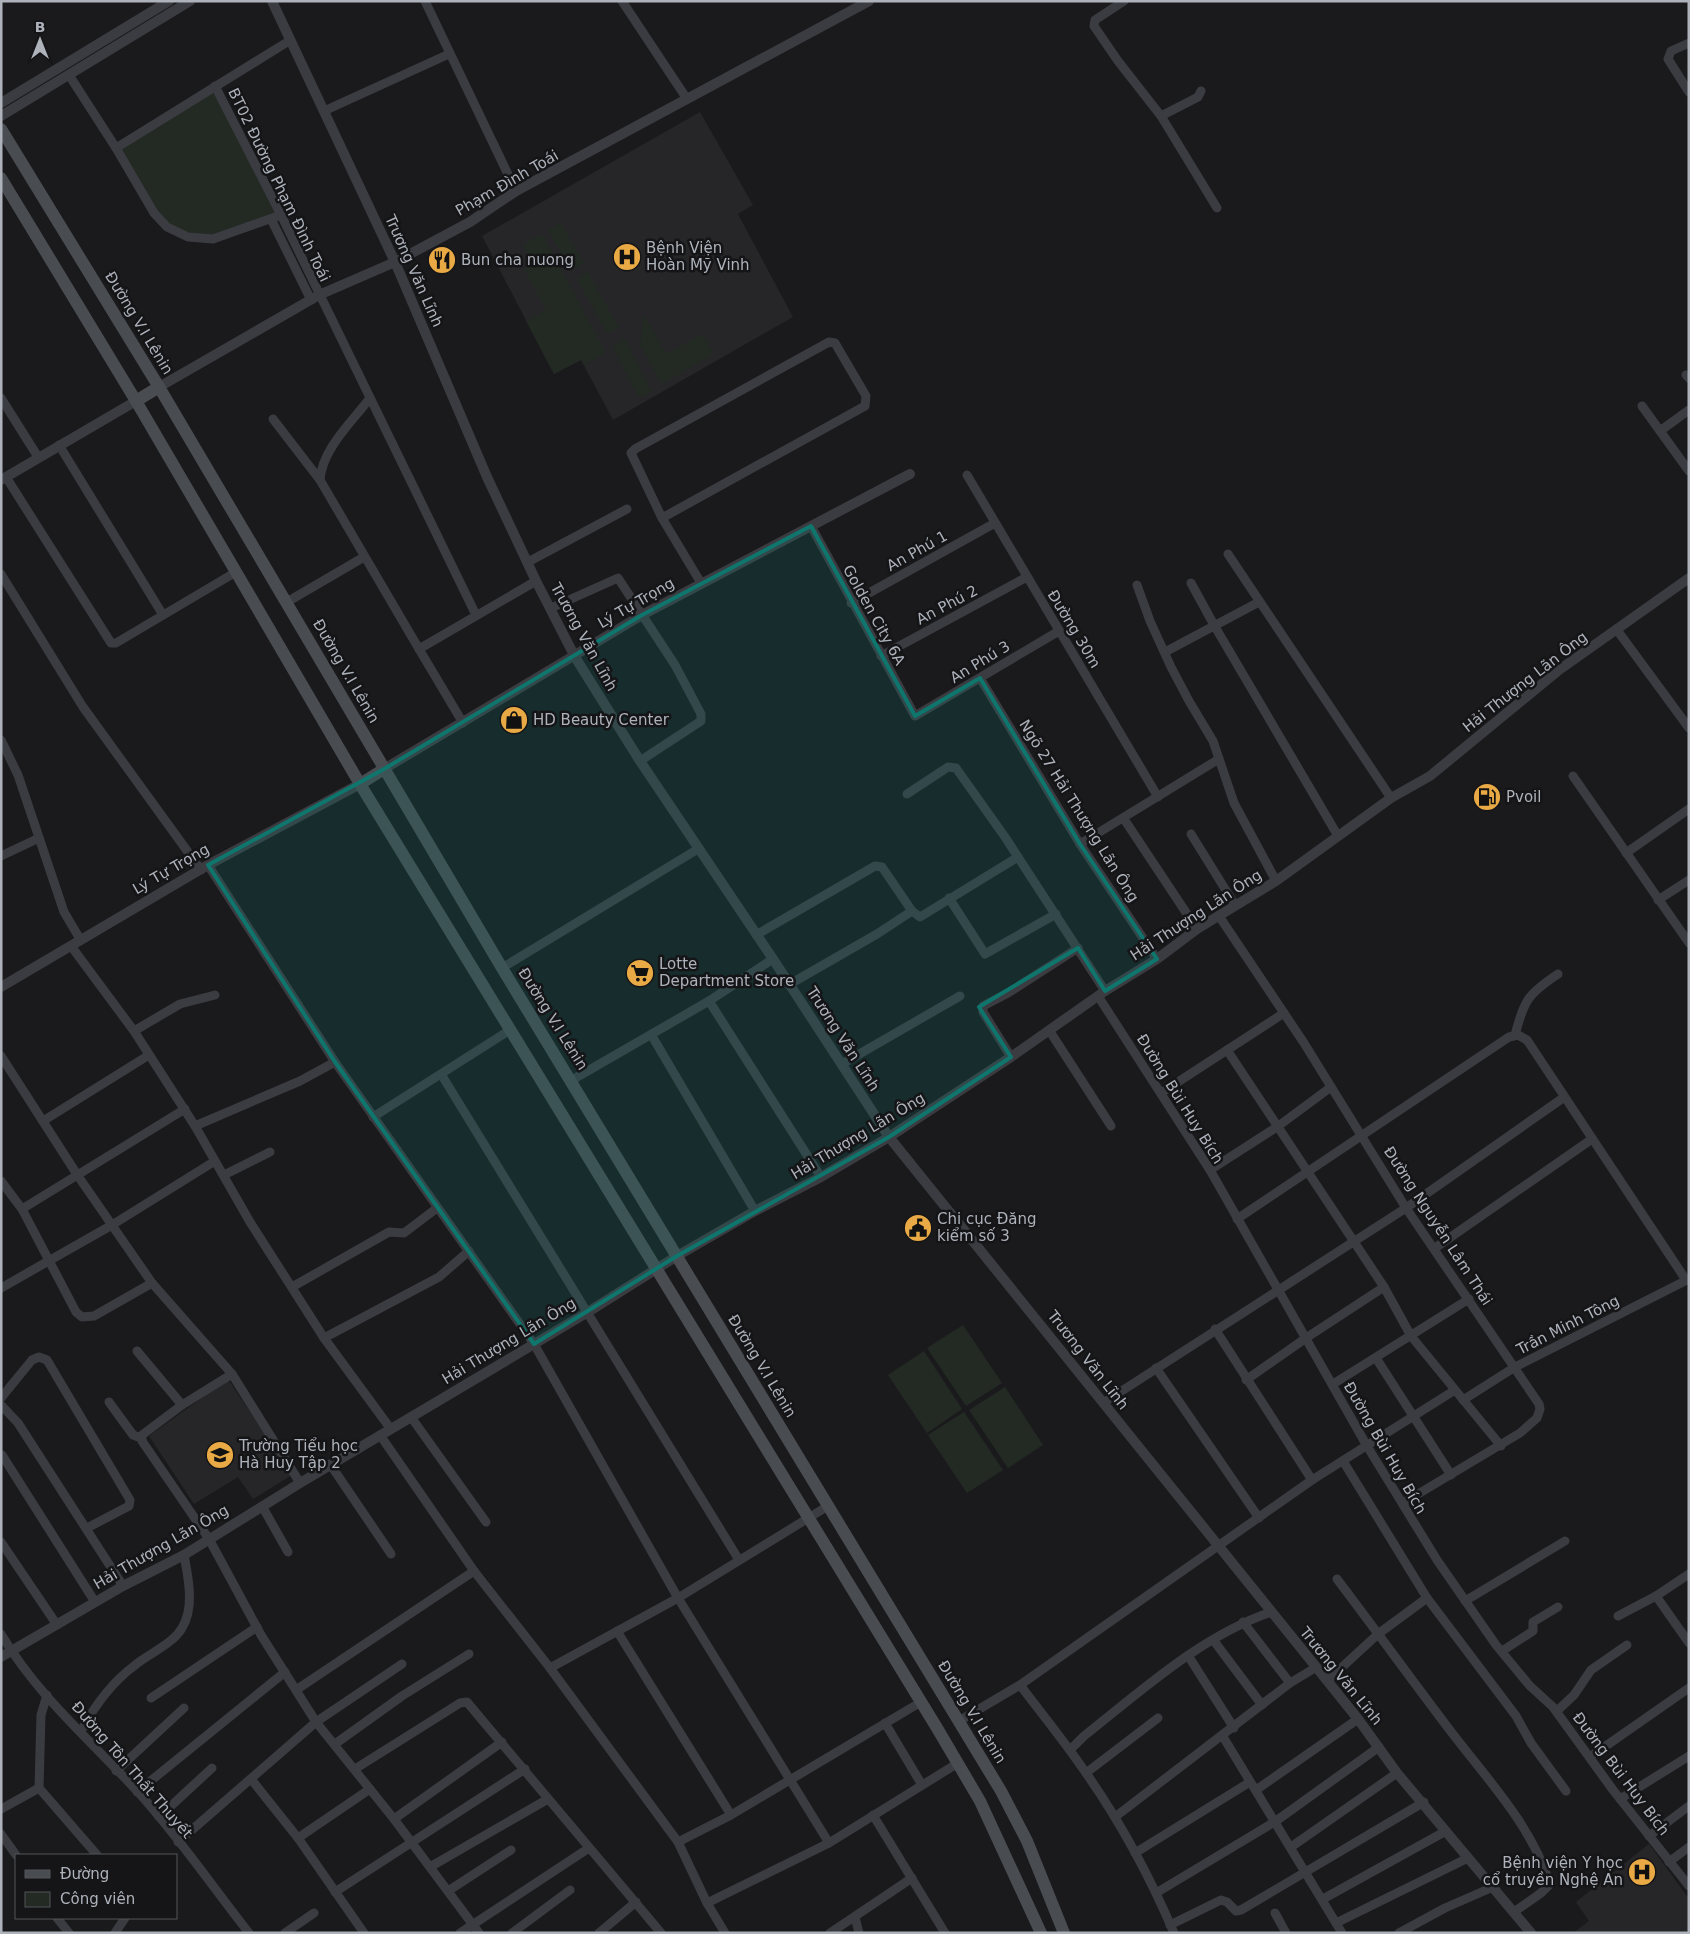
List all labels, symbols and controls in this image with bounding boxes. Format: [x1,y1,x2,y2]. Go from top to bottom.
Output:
north arrow [15,15,65,65]
text: B [35,19,45,35]
street label: BT02 Đường Phạm Đình Toái [224,85,334,285]
street label: Phạm Đình Toái [452,146,562,220]
street label: Trương Văn Lĩnh [381,211,447,330]
place label: Bệnh Viện Hoàn Mỹ Vinh [646,239,750,274]
hospital icon: Bệnh Viện Hoàn Mỹ Vinh [612,242,642,272]
restaurant icon: Bun cha nuong [427,245,457,275]
place label: Bun cha nuong [461,251,574,269]
street label: Đường V.I Lênin [101,268,177,378]
street label: An Phú 1 [883,527,951,575]
street label: Golden City 6A [839,562,909,669]
street label: Lý Tự Trọng [595,574,677,632]
street label: Trương Văn Lĩnh [546,579,621,694]
street label: An Phú 2 [913,581,981,629]
street label: Đường 30m [1044,587,1104,671]
street label: Đường V.I Lênin [309,616,383,726]
street label: Hải Thượng Lãn Ông [1458,627,1591,736]
street label: An Phú 3 [947,637,1013,687]
shop icon: HD Beauty Center [499,705,529,735]
place label: HD Beauty Center [533,711,670,729]
street label: Ngõ 27 Hải Thượng Lãn Ông [1015,716,1144,906]
fuel station icon: Pvoil [1472,782,1502,812]
place label: Pvoil [1506,788,1541,806]
street label: Lý Tự Trọng [130,840,212,898]
street label: Hải Thượng Lãn Ông [1126,865,1265,964]
place label: Lotte Department Store [659,955,794,990]
supermarket icon: Lotte Department Store [625,958,655,988]
street label: Đường V.I Lênin [514,965,592,1073]
street label: Trương Văn Lĩnh [802,983,883,1095]
street label: Đường Bùi Huy Bích [1133,1031,1227,1167]
street label: Hải Thượng Lãn Ông [787,1088,928,1183]
street label: Đường Nguyễn Lâm Thái [1380,1143,1496,1309]
place label: Chi cục Đăng kiểm số 3 [937,1210,1037,1245]
public building icon: Chi cục Đăng kiểm số 3 [903,1213,933,1243]
street label: Trần Minh Tông [1513,1291,1622,1359]
street label: Hải Thượng Lãn Ông [438,1293,579,1388]
street label: Trương Văn Lĩnh [1043,1306,1132,1413]
street label: Đường V.I Lênin [724,1311,800,1421]
street label: Đường Bùi Huy Bích [1340,1379,1430,1517]
place label: Trường Tiểu học Hà Huy Tập 2 [238,1437,358,1472]
school or university icon: Trường Tiểu học Hà Huy Tập 2 [205,1440,235,1470]
street label: Hải Thượng Lãn Ông [90,1500,232,1593]
street label: Trương Văn Lĩnh [1295,1623,1386,1729]
street label: Đường V.I Lênin [934,1657,1010,1767]
street label: Đường Tôn Thất Thuyết [68,1698,196,1842]
street label: Đường Bùi Huy Bích [1569,1709,1673,1839]
legend [15,1854,178,1919]
place label: Bệnh viện Y học cổ truyền Nghệ An [1483,1854,1623,1889]
hospital icon: Bệnh viện Y học cổ truyền Nghệ An [1627,1857,1657,1887]
text: Đường [60,1865,109,1883]
text: Công viên [60,1890,135,1908]

